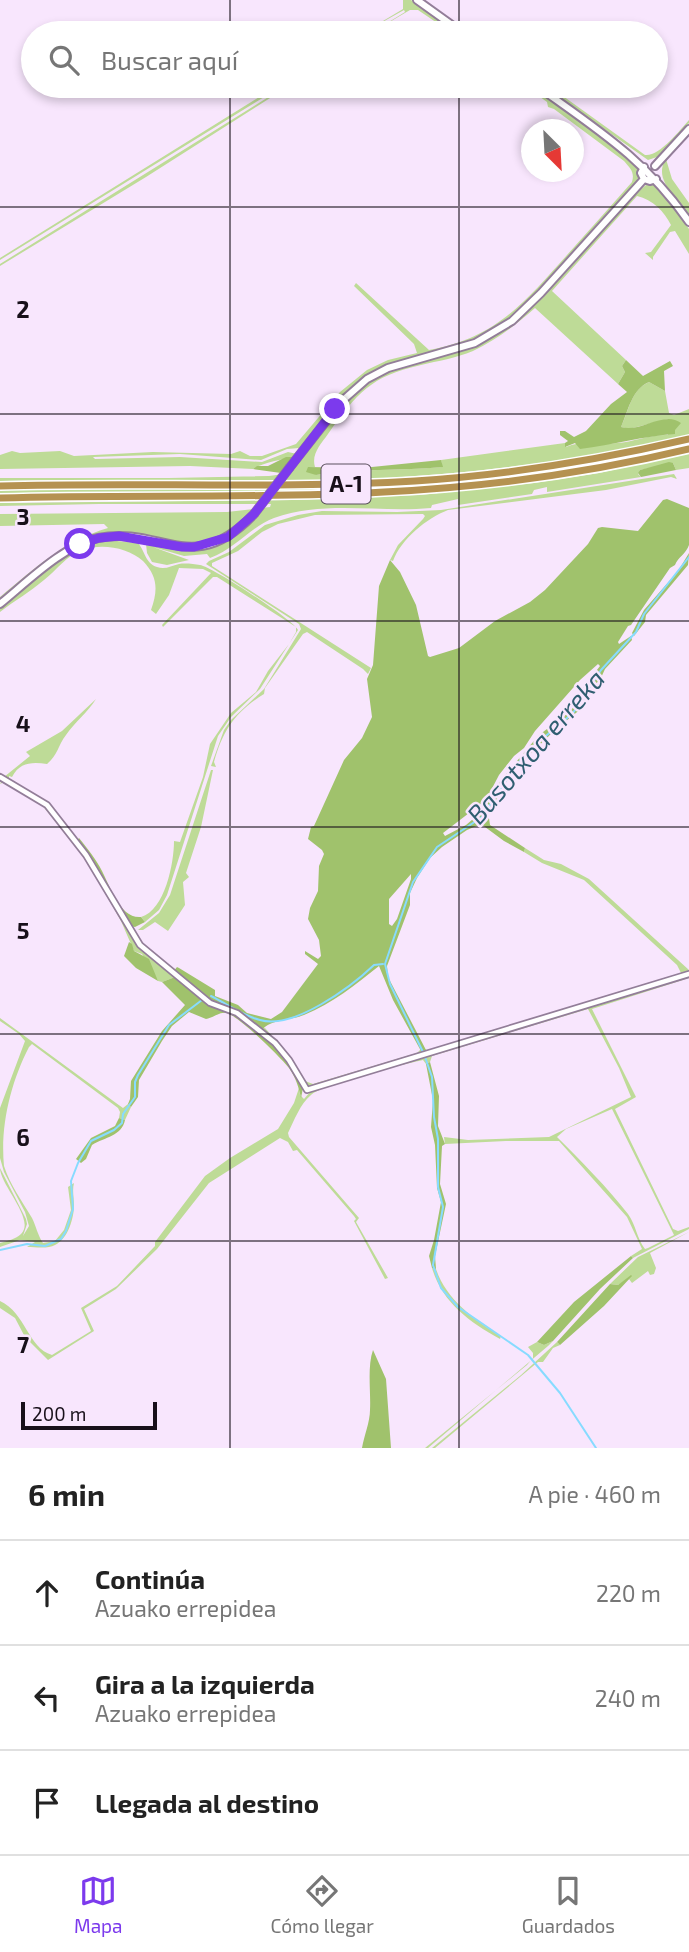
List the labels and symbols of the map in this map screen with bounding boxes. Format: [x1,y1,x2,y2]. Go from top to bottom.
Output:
north arrow [521,119,584,182]
text: 2 [16,295,30,323]
route end [319,393,350,424]
road number: A-1 [322,464,370,504]
text: 3 [16,502,30,530]
route start [64,528,95,559]
water label: Basotxoa erreka [460,663,610,829]
text: 4 [16,709,30,737]
text: 5 [17,916,29,944]
text: 6 [16,1123,30,1151]
text: 7 [17,1330,29,1358]
scale bar [21,1399,158,1431]

